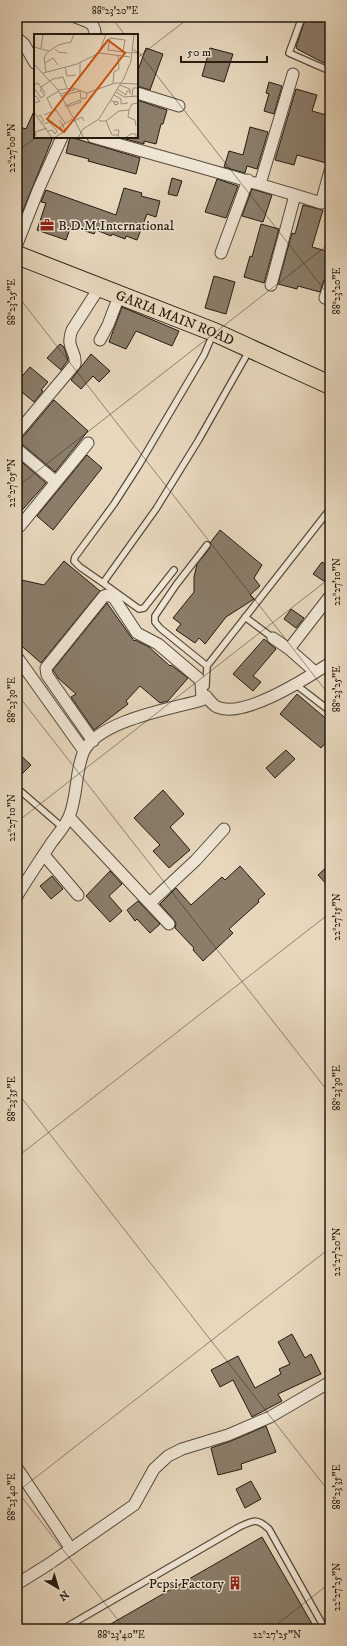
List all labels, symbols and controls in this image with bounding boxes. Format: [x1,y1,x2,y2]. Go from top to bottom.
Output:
text: 88°23'20"E [92,5,138,17]
inset map [34,34,138,138]
scale bar [181,38,267,64]
text: 50 m [187,45,211,60]
text: 22°27'00"N [6,123,18,173]
office icon: B.D.M.International [39,217,55,233]
place label: B.D.M.International [58,217,175,235]
text: 88°23'20"E [331,268,343,314]
text: 88°23'25"E [6,279,18,325]
street label: GARIA MAIN ROAD [113,286,237,350]
text: 22°27'05"N [6,458,18,508]
text: 22°27'10"N [331,558,343,606]
text: 88°23'25"E [331,666,343,712]
text: 88°23'30"E [6,677,18,723]
text: 22°27'10"N [6,794,18,842]
text: 22°27'15"N [331,893,343,941]
text: 88°23'30"E [331,1065,343,1111]
text: 88°23'35"E [6,1076,18,1122]
text: 22°27'20"N [331,1228,343,1277]
text: 88°23'35"E [331,1464,343,1510]
text: 88°23'40"E [6,1473,18,1521]
text: 22°27'25"N [331,1563,343,1611]
north arrow [38,1568,78,1608]
place label: Pepsi Factory [149,1575,224,1593]
building icon: Pepsi Factory [227,1575,243,1591]
text: N [56,1587,71,1603]
text: 88°23'40"E [97,1629,145,1641]
text: 22°27'25"N [253,1629,301,1641]

